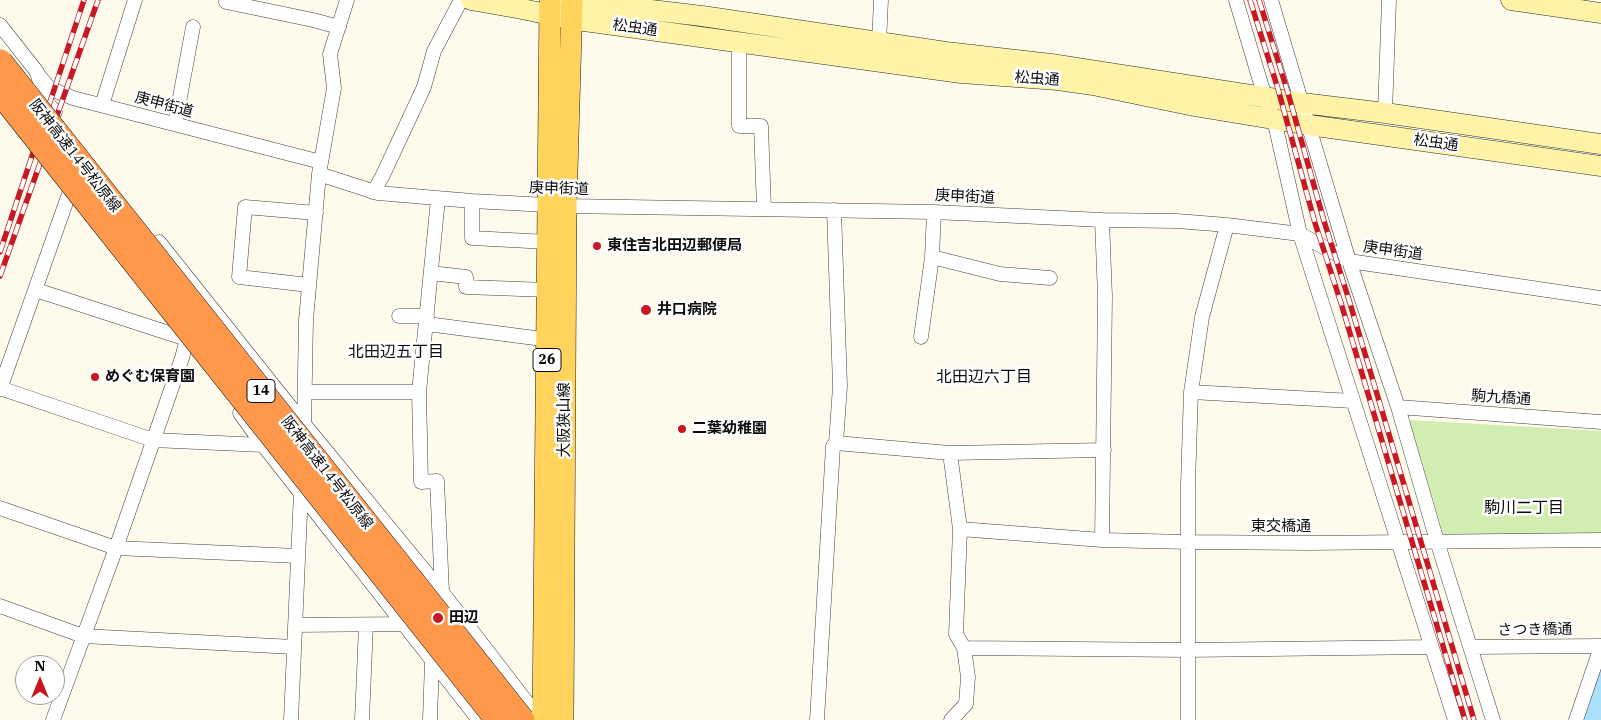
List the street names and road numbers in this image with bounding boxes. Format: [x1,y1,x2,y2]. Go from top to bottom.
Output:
street label: 松虫通 [611,16,659,40]
street label: 松虫通 [1014,68,1060,90]
street label: 庚申街道 [133,89,195,121]
street label: 阪神高速14号松原線 [25,96,125,216]
street label: 松虫通 [1412,131,1460,155]
street label: 庚申街道 [529,179,589,199]
street label: 庚申街道 [935,186,995,208]
street label: 庚申街道 [1362,238,1424,264]
road number: 26 [533,348,561,372]
road number: 14 [247,380,275,402]
street label: 大阪狭山線 [556,383,574,457]
street label: 駒九橋通 [1470,387,1532,409]
street label: 阪神高速14号松原線 [277,413,377,533]
street label: 東交橋通 [1251,518,1311,536]
street label: さつき橋通 [1497,620,1573,640]

